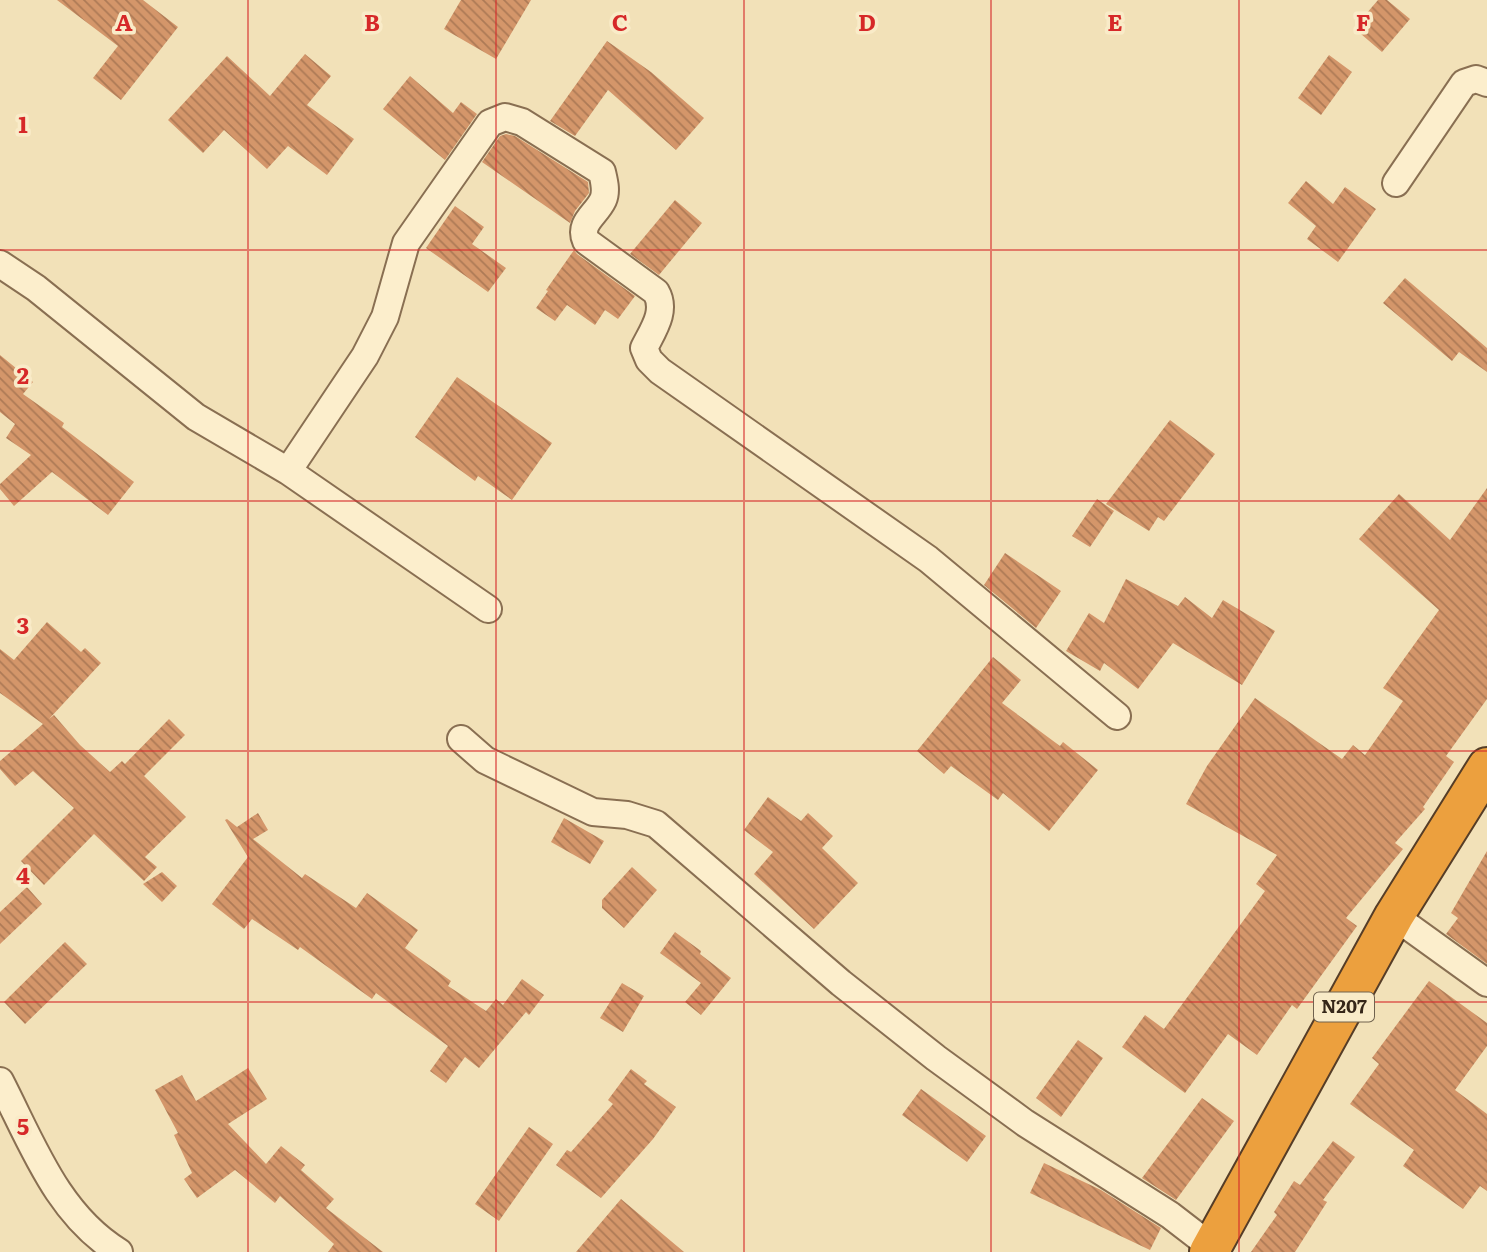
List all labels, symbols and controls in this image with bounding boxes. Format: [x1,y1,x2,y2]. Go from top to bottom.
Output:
text: A [115,4,133,38]
text: B [364,4,380,38]
text: C [612,4,628,38]
text: D [858,4,876,38]
text: E [1107,4,1123,38]
text: F [1356,4,1371,38]
text: 1 [18,106,28,140]
text: 2 [17,357,29,391]
text: 3 [17,607,29,641]
text: 4 [16,857,30,891]
road number: N207 [1314,992,1374,1022]
text: 5 [17,1108,29,1142]

